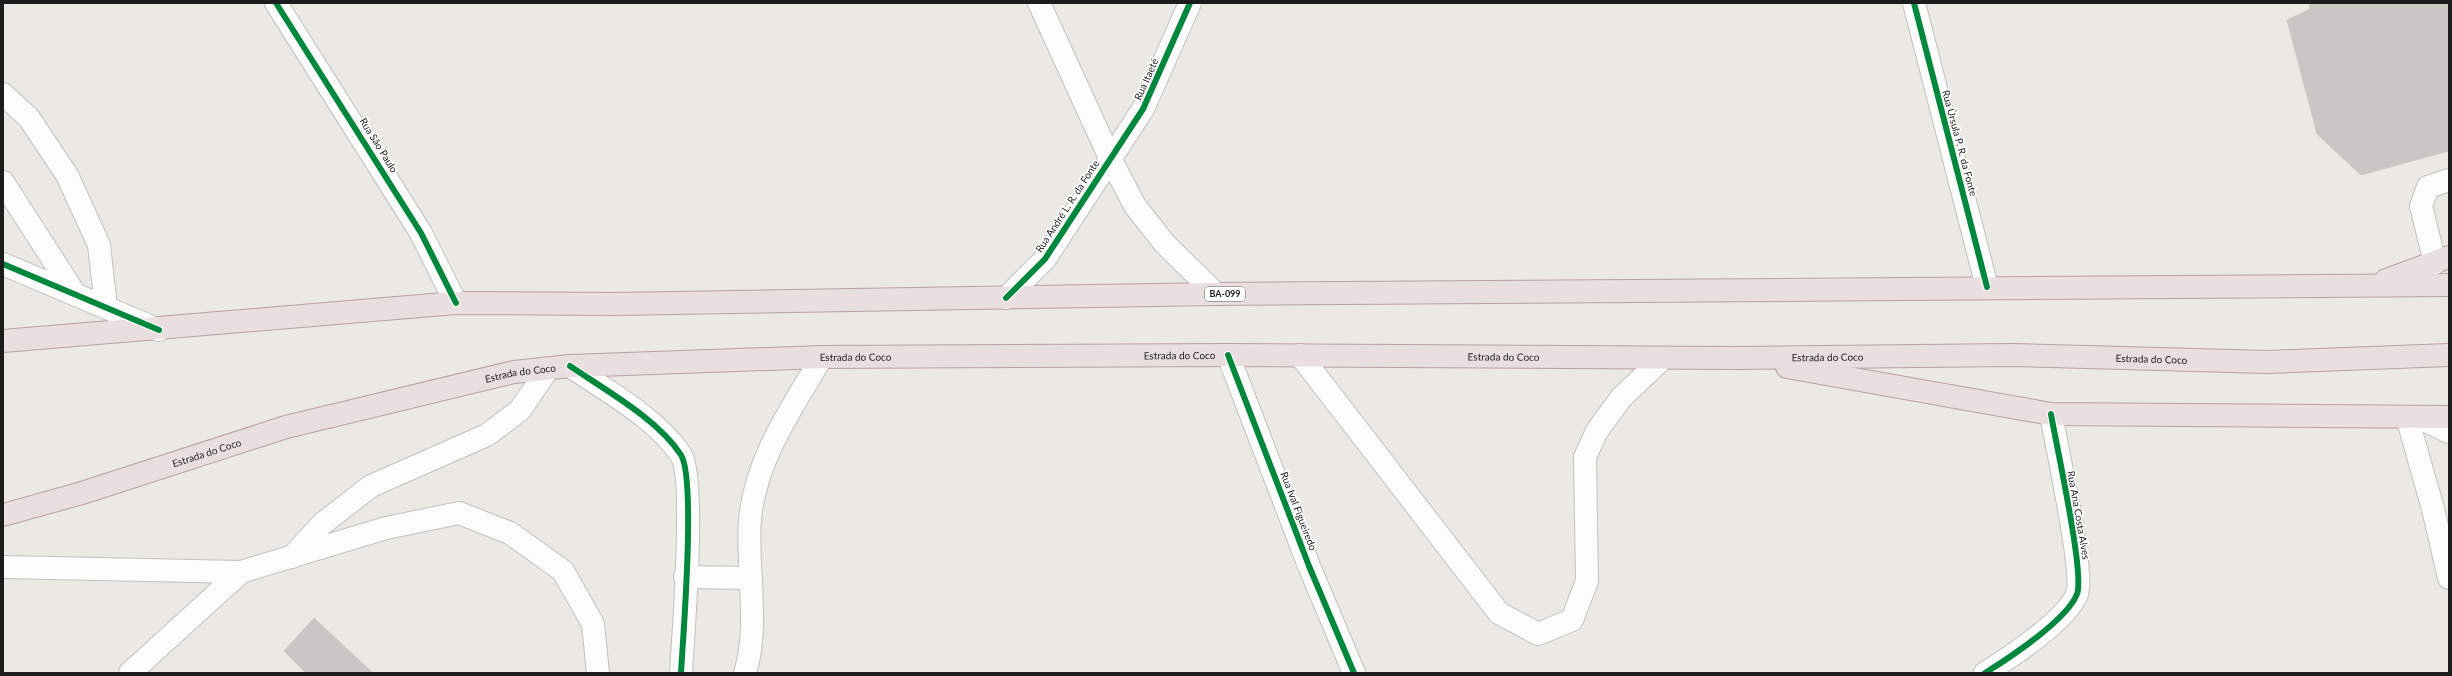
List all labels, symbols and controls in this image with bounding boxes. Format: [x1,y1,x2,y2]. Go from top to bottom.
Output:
street label: Rua Itaeté [1131,56,1161,102]
street label: Rua Ùrsula P. R. da Fonte [1940,89,1980,197]
street label: Rua São Paulo [357,115,401,175]
street label: Rua André L. R. da Fonte [1033,158,1101,254]
road number: BA-099 [1205,287,1245,301]
street label: Estrada do Coco [1144,349,1216,361]
street label: Estrada do Coco [1468,350,1540,363]
street label: Estrada do Coco [820,351,892,363]
street label: Estrada do Coco [1792,351,1864,363]
street label: Estrada do Coco [2115,352,2188,366]
street label: Estrada do Coco [484,362,557,385]
street label: Estrada do Coco [171,436,243,469]
street label: Rua Ival Figueiredo [1278,470,1320,552]
street label: Rua Ana Costa Alves [2065,470,2093,560]

